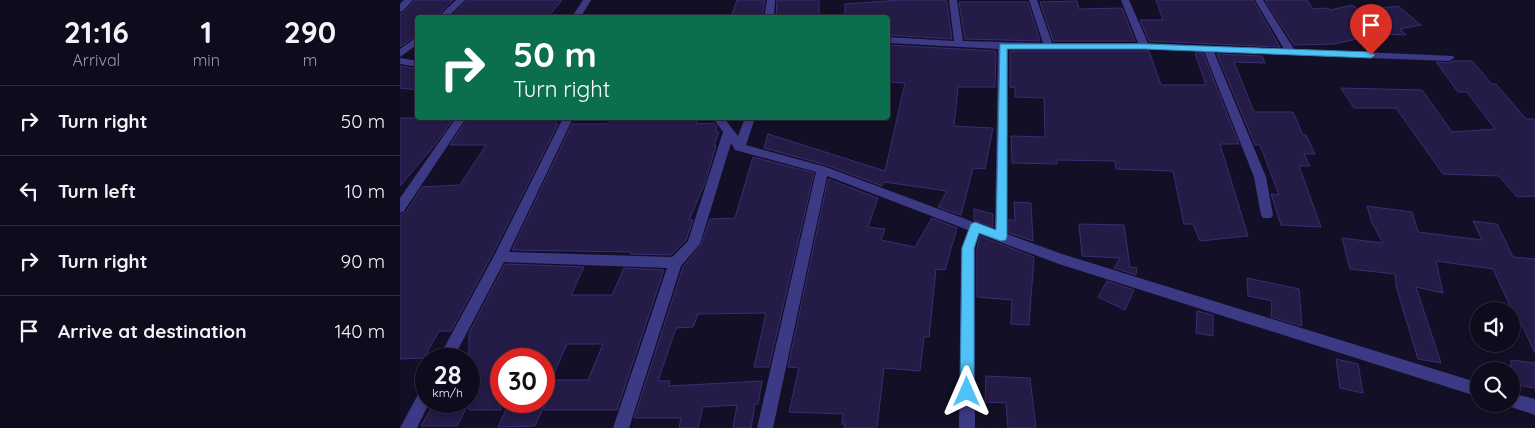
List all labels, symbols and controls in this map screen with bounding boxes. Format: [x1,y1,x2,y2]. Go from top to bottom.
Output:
pin [1350,4,1392,55]
icon: arrive [1357,11,1385,39]
text: 21:16 [64,13,129,51]
text: 1 [201,13,212,51]
text: 290 [284,13,336,51]
text: 50 m [513,32,597,76]
icon: right [430,35,495,100]
text: Arrival [72,50,120,70]
text: min [193,50,220,70]
text: m [303,50,317,70]
text: Turn right [513,75,610,103]
icon: right [15,107,43,135]
text: Turn right [58,109,147,133]
text: 50 m [341,109,385,133]
icon: left [15,177,43,205]
text: Turn left [58,179,136,203]
text: 10 m [344,179,385,203]
icon: right [15,247,43,275]
text: Turn right [58,249,147,273]
text: 90 m [341,249,385,273]
map controls [1470,302,1520,412]
button: sound [1470,302,1520,352]
icon: arrive [15,317,43,345]
text: Arrive at destination [58,319,247,343]
text: 140 m [334,319,385,343]
speed limit sign: 30 [490,348,555,413]
text: 28 [434,359,461,390]
button: search [1470,362,1520,412]
position arrow [940,365,992,417]
text: km/h [432,385,463,400]

